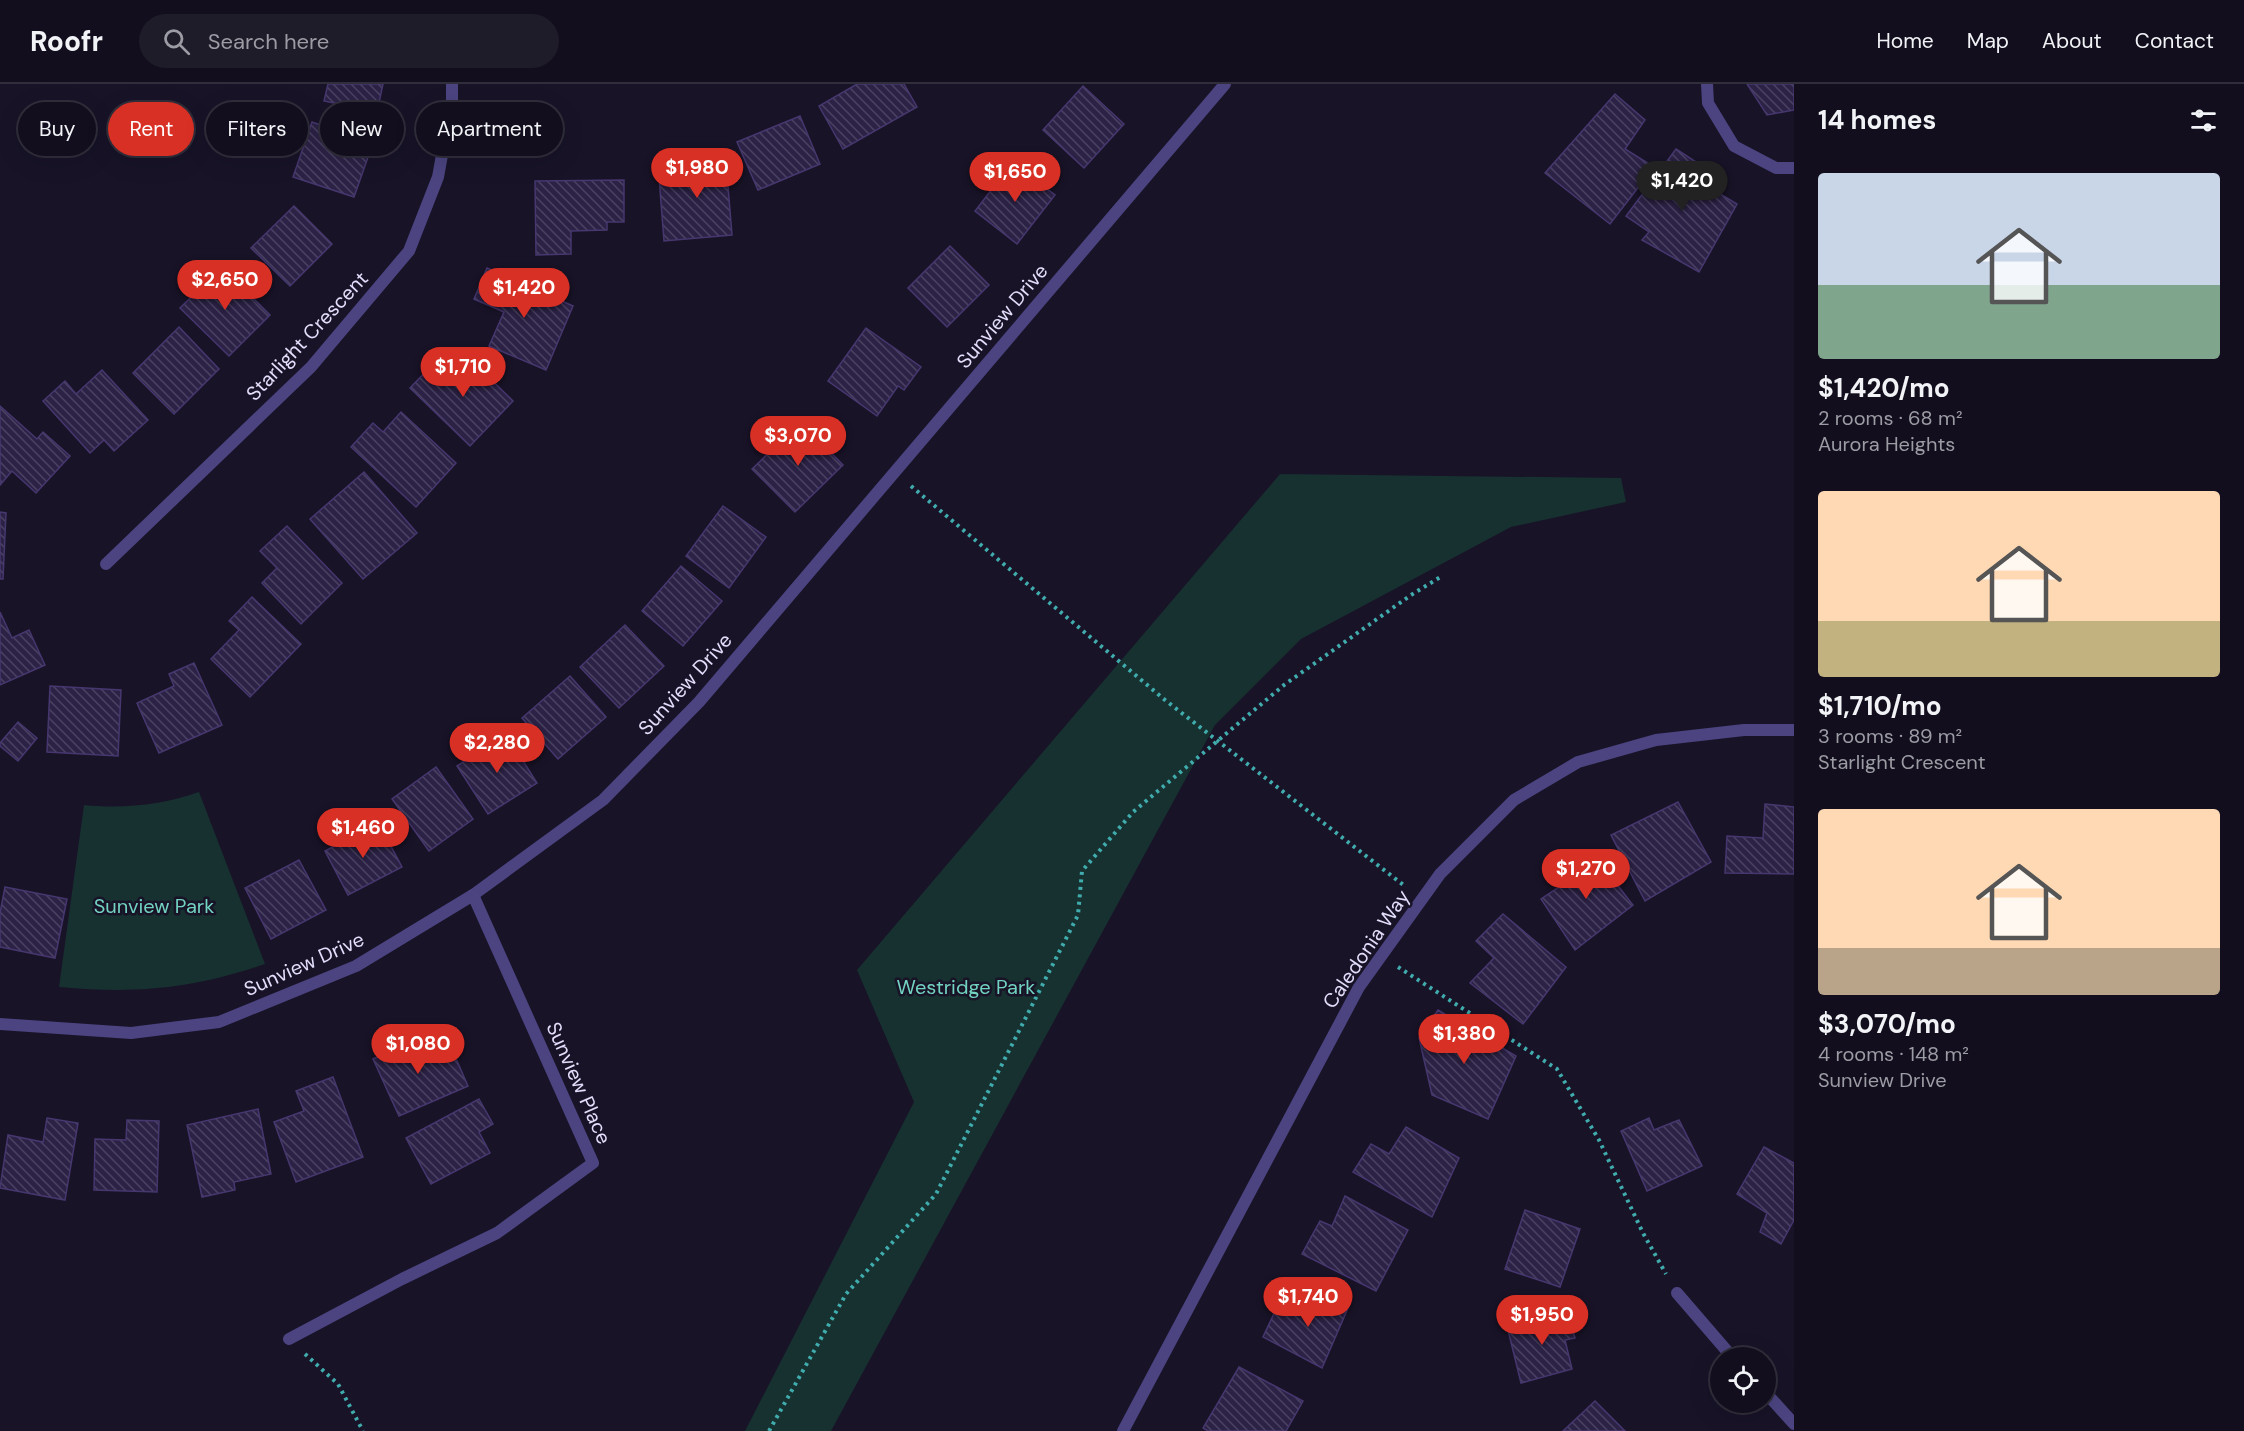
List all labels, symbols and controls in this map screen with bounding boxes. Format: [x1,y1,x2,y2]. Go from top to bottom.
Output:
search box [139,14,559,68]
text: Roofr [30,23,103,60]
icon: search [160,25,193,58]
text: Search here [208,27,329,56]
text: Home [1876,27,1934,55]
text: Map [1967,27,2009,55]
text: About [2042,27,2102,55]
text: Contact [2135,27,2214,55]
chip: Buy [18,102,96,156]
chip: Rent [108,102,194,156]
chip: Filters [206,102,308,156]
chip: New [320,102,404,156]
chip: Apartment [416,102,563,156]
text: 14 homes [1818,103,1936,137]
icon: filters [2187,104,2220,137]
pin: $1,980 [648,148,746,199]
pin: $1,650 [966,152,1064,203]
text: $1,980 [665,154,729,180]
text: $1,650 [983,158,1047,184]
pin: $1,420 [1633,161,1731,212]
text: $1,420 [1651,167,1713,193]
icon: home [1965,212,2073,320]
street label: Sunview Drive [951,258,1053,374]
pin: $2,650 [176,260,274,311]
text: $2,650 [191,266,259,292]
street label: Starlight Crescent [240,266,374,406]
pin: $1,420 [475,268,573,319]
text: $1,420 [493,274,555,300]
pin: $1,710 [414,347,512,398]
text: $1,710 [435,353,491,379]
text: $1,420/mo [1818,371,1950,405]
text: 2 rooms · 68 m² [1818,405,1963,431]
pin: $3,070 [749,416,847,467]
text: $3,070 [764,422,832,448]
text: Aurora Heights [1818,431,1955,457]
icon: home [1965,530,2073,638]
street label: Sunview Drive [632,628,738,740]
text: $1,710/mo [1818,689,1942,723]
pin: $2,280 [448,723,546,774]
text: 3 rooms · 89 m² [1818,723,1962,749]
text: $2,280 [464,729,530,755]
text: Starlight Crescent [1818,749,1986,775]
pin: $1,460 [314,808,412,859]
text: $1,460 [331,814,395,840]
icon: home [1965,848,2073,956]
pin: $1,270 [1537,849,1635,900]
text: $1,270 [1556,855,1616,881]
street label: Caledonia Way [1317,885,1415,1013]
park label: Sunview Park [94,893,214,919]
street label: Sunview Drive [240,926,368,1002]
park label: Westridge Park [897,974,1035,1000]
text: $3,070/mo [1818,1007,1956,1041]
pin: $1,380 [1415,1014,1513,1065]
street label: Sunview Place [540,1018,618,1148]
text: $1,380 [1432,1020,1496,1046]
pin: $1,080 [369,1024,467,1075]
text: $1,080 [385,1030,451,1056]
text: 4 rooms · 148 m² [1818,1041,1969,1067]
text: Sunview Drive [1818,1067,1947,1093]
pin: $1,740 [1259,1277,1357,1328]
text: $1,740 [1277,1283,1339,1309]
pin: $1,950 [1493,1295,1591,1346]
text: $1,950 [1510,1301,1574,1327]
map controls [1710,1347,1776,1413]
button: locate [1710,1347,1776,1413]

